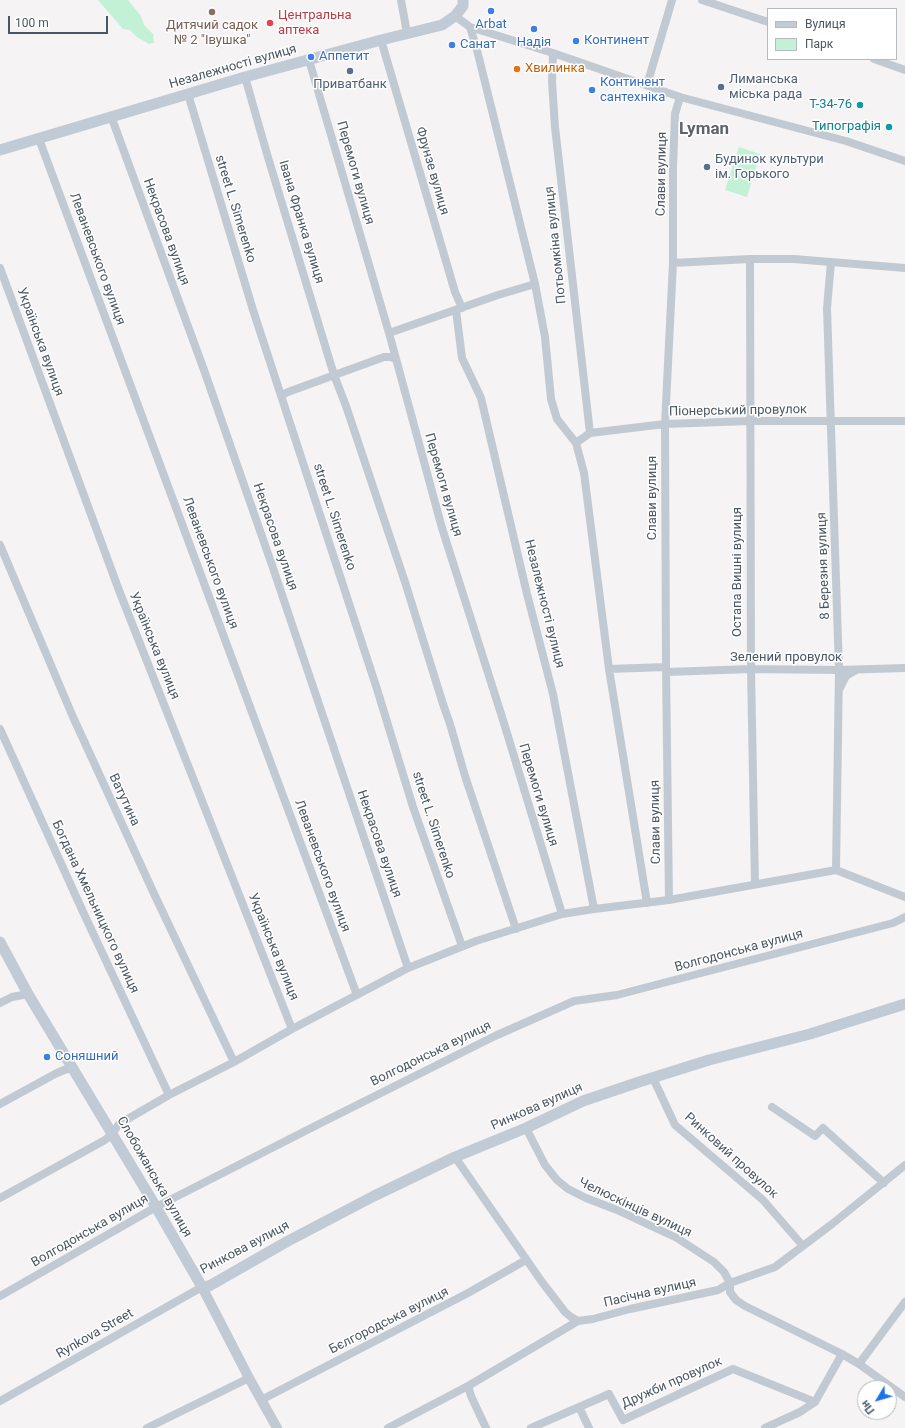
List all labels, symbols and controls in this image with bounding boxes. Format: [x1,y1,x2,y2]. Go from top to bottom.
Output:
marker: Arbat [486,6,496,16]
marker: Дитячий садок № 2 "Івушка" [207,7,217,17]
scale bar [10,8,110,34]
place label: Центральна аптека [278,8,352,39]
legend [767,8,897,60]
text: 100 m [15,16,49,30]
place label: Arbat [475,17,507,33]
text: Вулиця [805,17,846,31]
place label: Дитячий садок № 2 "Івушка" [166,18,258,49]
marker: Центральна аптека [265,18,275,28]
marker: Надiя [529,24,539,34]
place label: Континент [584,33,649,49]
place label: Надiя [517,35,551,51]
marker: Континент [571,36,581,46]
place label: Санат [460,37,496,53]
text: Парк [805,37,833,51]
marker: Санат [447,40,457,50]
street label: Незалежності вулиця [168,41,298,93]
place label: Аппетит [319,49,369,65]
marker: Аппетит [306,52,316,62]
place label: Хвилинка [525,61,585,77]
marker: Хвилинка [512,64,522,74]
marker: Приватбанк [345,66,355,76]
place label: Лиманська міська рада [729,72,802,103]
place label: Континент сантехніка [600,75,665,106]
place label: Приватбанк [313,77,387,93]
marker: Лиманська міська рада [716,82,726,92]
marker: Континент сантехніка [587,85,597,95]
place label: Т-34-76 [809,97,852,113]
marker: Т-34-76 [855,100,865,110]
place label: Типографія [812,119,881,135]
street label: Перемоги вулиця [333,120,377,226]
district label: Lyman [679,120,729,140]
marker: Типографія [884,122,894,132]
street label: Фрунзе вулиця [412,125,452,217]
street label: Слави вулиця [653,132,671,216]
place label: Будинок культури ім. Горького [715,152,824,183]
street label: street L. Simerenko [211,153,259,265]
street label: Івана Франка вулиця [275,158,327,286]
marker: Будинок культури ім. Горького [702,162,712,172]
street label: Некрасова вулиця [139,176,193,288]
street label: Потьомкіна вулиця [542,185,570,305]
street label: Леваневського вулиця [66,191,128,327]
street label: Українська вулиця [13,286,67,398]
street label: Піонерський провулок [669,402,807,420]
street label: Перемоги вулиця [421,432,465,538]
street label: Слави вулиця [645,456,661,540]
street label: street L. Simerenko [309,461,359,573]
street label: Некрасова вулиця [249,481,301,593]
street label: Леваневського вулиця [179,495,241,631]
street label: Остапа Вишні вулиця [730,507,746,637]
street label: 8 Березня вулиця [814,512,834,620]
street label: Незалежності вулиця [520,538,568,670]
street label: Українська вулиця [125,590,183,702]
street label: Зелений провулок [730,650,842,666]
street label: Перемоги вулиця [515,742,561,848]
street label: street L. Simerenko [408,769,458,881]
street label: Ватутина [105,771,143,829]
street label: Слави вулиця [647,780,665,864]
street label: Некрасова вулиця [353,788,405,900]
street label: Леваневського вулиця [291,798,353,934]
street label: Богдана Хмельницкого вулиця [48,818,142,996]
street label: Українська вулиця [244,891,302,1003]
street label: Волгодонська вулиця [673,926,805,976]
street label: Волгодонська вулиця [368,1018,494,1090]
place label: Соняшний [55,1049,119,1065]
marker: Соняшний [42,1052,52,1062]
street label: Ринкова вулиця [489,1080,585,1134]
street label: Ринковий провулок [681,1110,781,1202]
street label: Слобожанська вулиця [113,1114,195,1240]
street label: Челюскінців вулиця [576,1175,694,1241]
street label: Волгодонська вулиця [29,1191,151,1271]
street label: Ринкова вулиця [198,1218,292,1278]
street label: Пасічна вулиця [602,1275,698,1311]
street label: Бєлгородська вулиця [327,1284,451,1358]
street label: Rynkova Street [54,1306,136,1362]
street label: Дружби провулок [619,1354,725,1412]
north arrow [857,1380,897,1420]
text: Пн [859,1398,877,1417]

